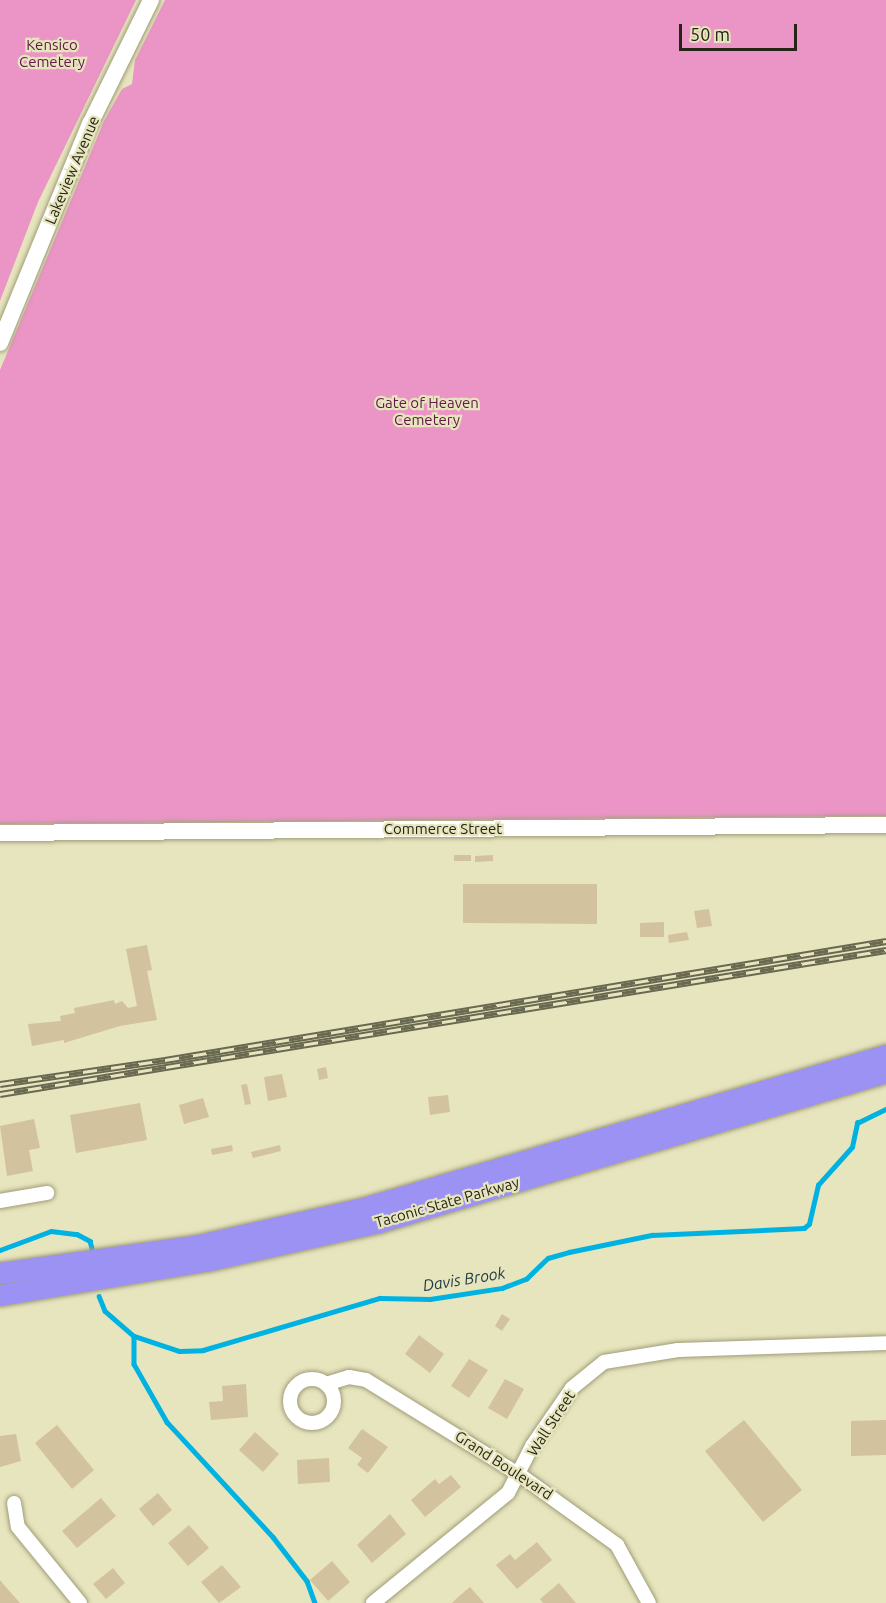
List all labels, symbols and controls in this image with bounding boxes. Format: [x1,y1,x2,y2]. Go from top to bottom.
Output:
scale bar [682,12,800,50]
text: 50 m [690,24,730,44]
park label: Kensico Cemetery [19,35,85,70]
street label: Lakeview Avenue [41,113,103,227]
park label: Gate of Heaven Cemetery [375,393,479,428]
street label: Commerce Street [384,820,502,838]
street label: Taconic State Parkway [373,1173,521,1231]
water label: Davis Brook [421,1263,507,1295]
street label: Wall Street [523,1387,579,1459]
street label: Grand Boulevard [452,1427,556,1503]

